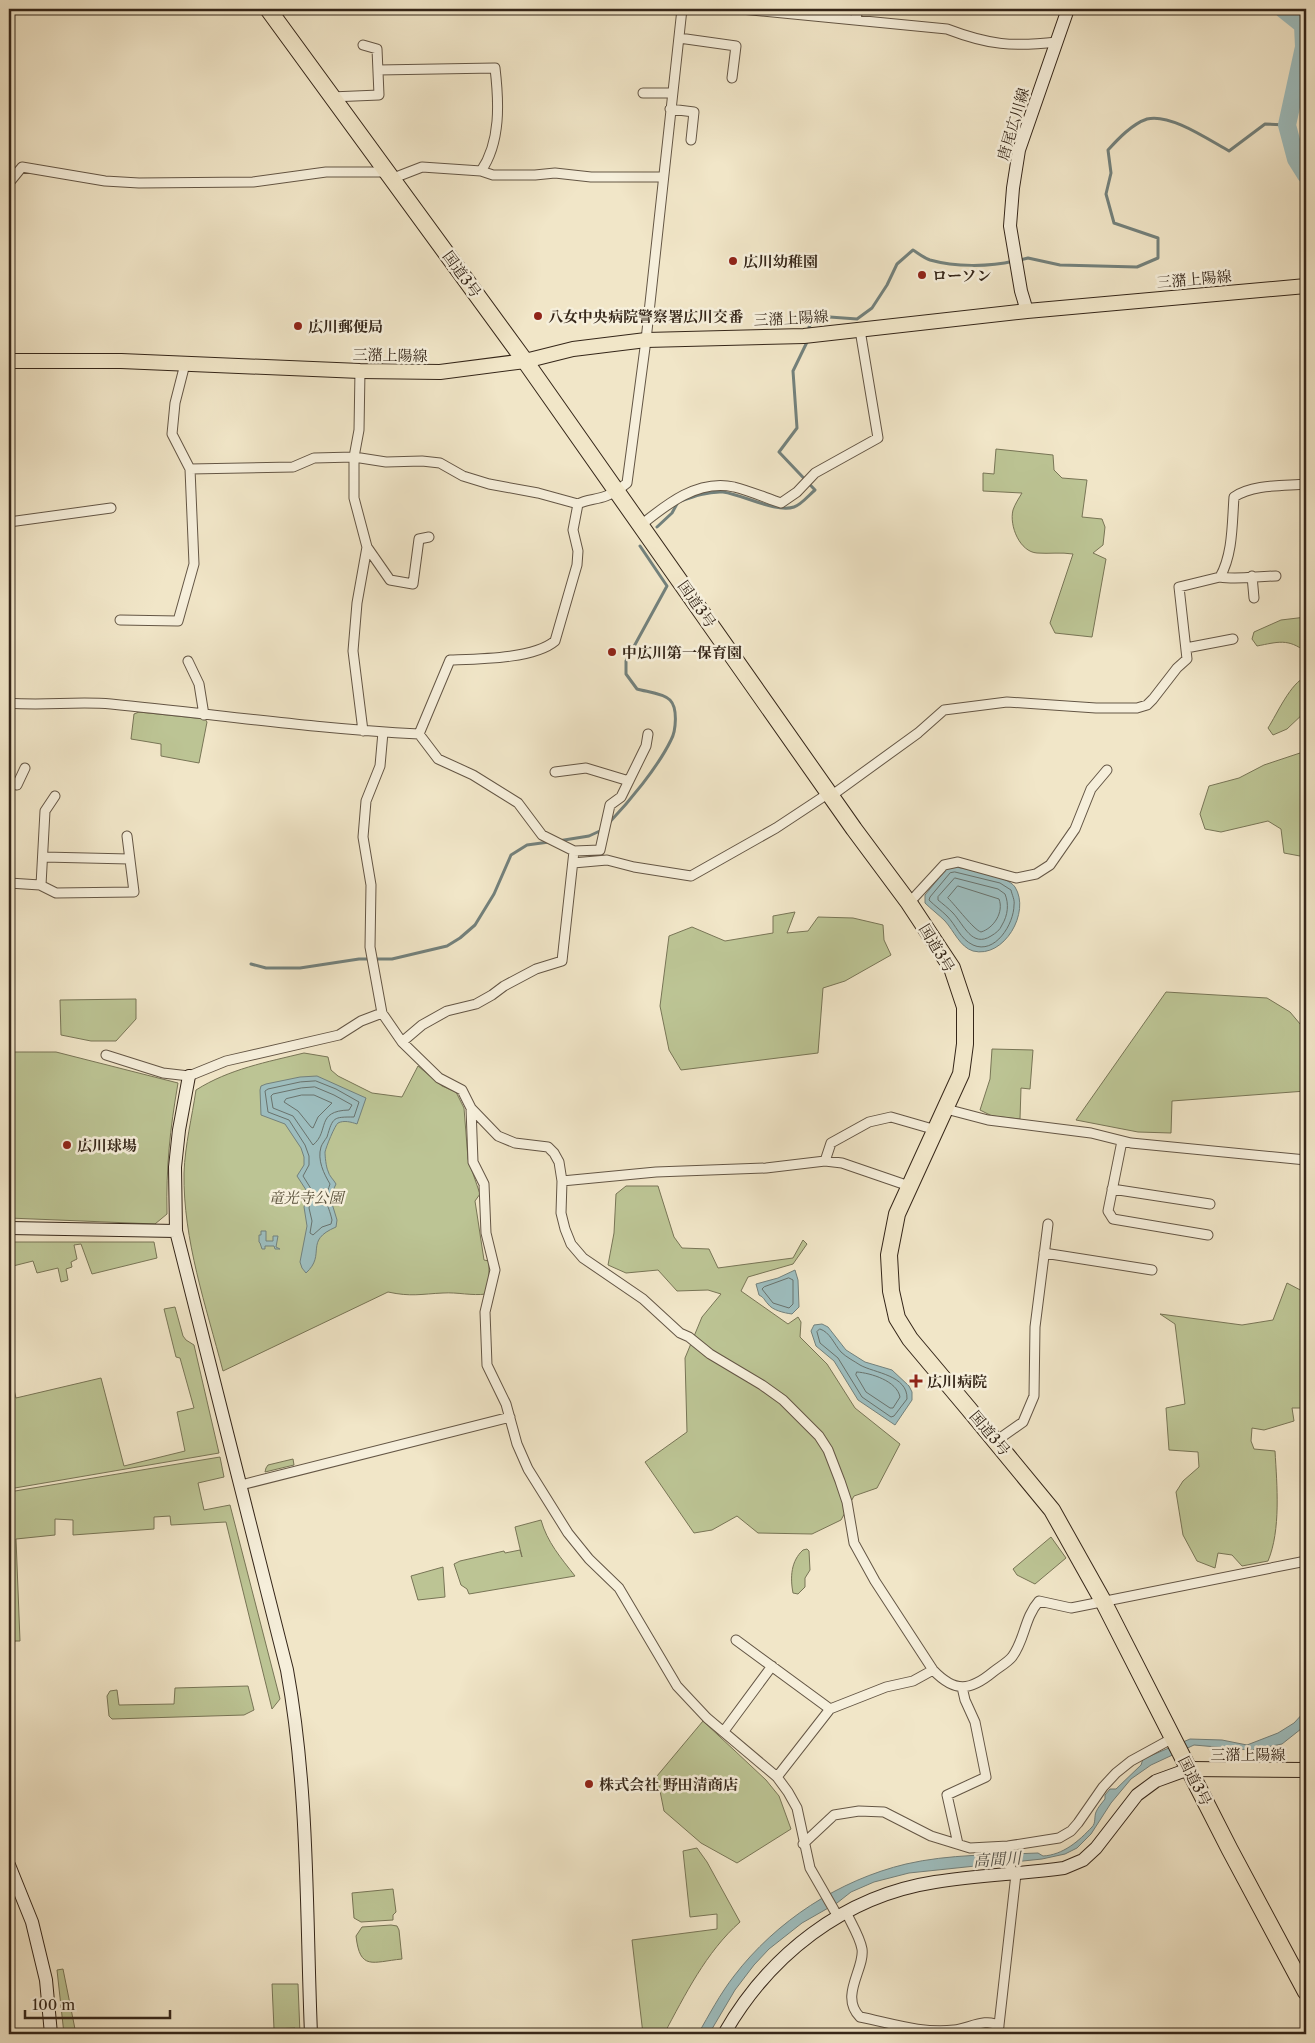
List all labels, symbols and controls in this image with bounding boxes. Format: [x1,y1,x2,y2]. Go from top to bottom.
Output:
street label: 唐尾広川線 [993,85,1033,163]
street label: 国道3号 [439,247,485,301]
place label: 広川幼稚園 [743,252,818,271]
marker: 広川幼稚園 [727,255,739,267]
place label: ローソン [932,266,991,285]
street label: 三潴上陽線 [1156,266,1232,292]
marker: ローソン [916,269,928,281]
place label: 八女中央病院警察署広川交番 [548,307,744,326]
street label: 三潴上陽線 [753,307,829,329]
marker: 八女中央病院警察署広川交番 [532,310,544,322]
place label: 広川郵便局 [308,317,383,336]
marker: 広川郵便局 [292,320,304,332]
street label: 三潴上陽線 [352,345,428,365]
street label: 国道3号 [674,577,720,631]
place label: 中広川第一保育園 [622,643,742,662]
marker: 中広川第一保育園 [606,646,618,658]
street label: 国道3号 [915,920,959,976]
place label: 広川球場 [77,1136,137,1155]
marker: 広川球場 [61,1139,73,1151]
park label: 竜光寺公園 [268,1188,346,1207]
place label: 広川病院 [927,1372,987,1391]
marker: 広川病院 [909,1374,923,1388]
street label: 国道3号 [966,1406,1014,1460]
street label: 三潴上陽線 [1210,1745,1286,1764]
street label: 国道3号 [1174,1753,1216,1809]
place label: 株式会社 野田清商店 [599,1775,738,1794]
marker: 株式会社 野田清商店 [583,1778,595,1790]
water label: 高間川 [972,1847,1024,1871]
scale bar [25,1988,170,2020]
text: 100 m [32,1995,75,2014]

